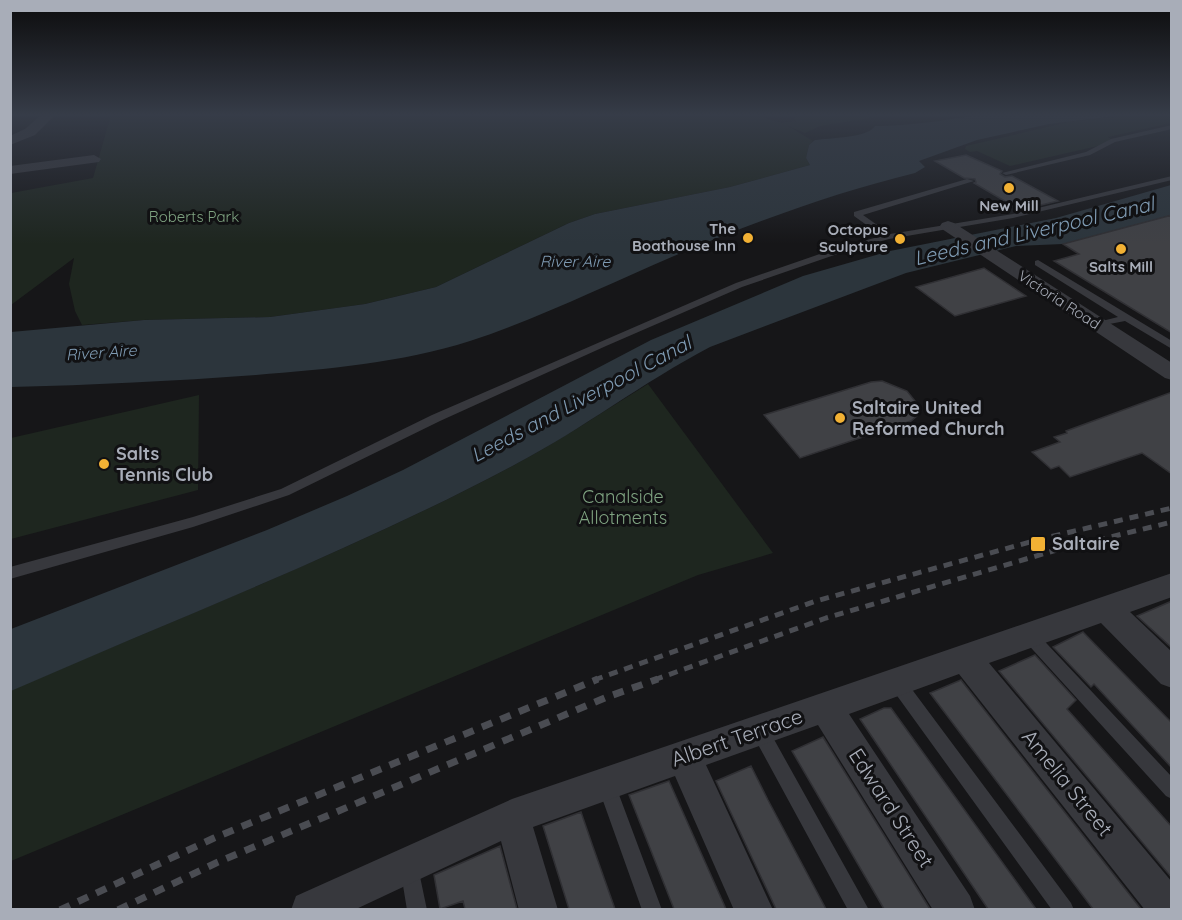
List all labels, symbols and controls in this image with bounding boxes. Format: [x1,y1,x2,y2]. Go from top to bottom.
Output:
marker: New Mill [1002,181,1016,195]
water label: Leeds and Liverpool Canal [911,190,1159,270]
place label: New Mill [979,196,1039,215]
park label: Roberts Park [149,207,239,226]
place label: The Boathouse Inn [632,219,736,255]
place label: Octopus Sculpture [819,220,888,256]
marker: The Boathouse Inn [741,231,755,245]
marker: Octopus Sculpture [893,232,907,246]
marker: Salts Mill [1114,242,1128,256]
water label: River Aire [540,251,611,271]
place label: Salts Mill [1089,257,1153,276]
street label: Victoria Road [1015,266,1104,333]
water label: Leeds and Liverpool Canal [466,329,697,467]
water label: River Aire [65,339,138,364]
place label: Saltaire United Reformed Church [852,396,1005,440]
marker: Saltaire United Reformed Church [833,411,847,425]
place label: Salts Tennis Club [116,442,213,486]
marker: Salts Tennis Club [97,457,111,471]
park label: Canalside Allotments [579,485,667,529]
place label: Saltaire [1052,532,1120,555]
marker: Saltaire [1029,535,1047,553]
street label: Albert Terrace [667,702,806,772]
street label: Amelia Street [1017,724,1119,841]
street label: Edward Street [844,743,940,872]

